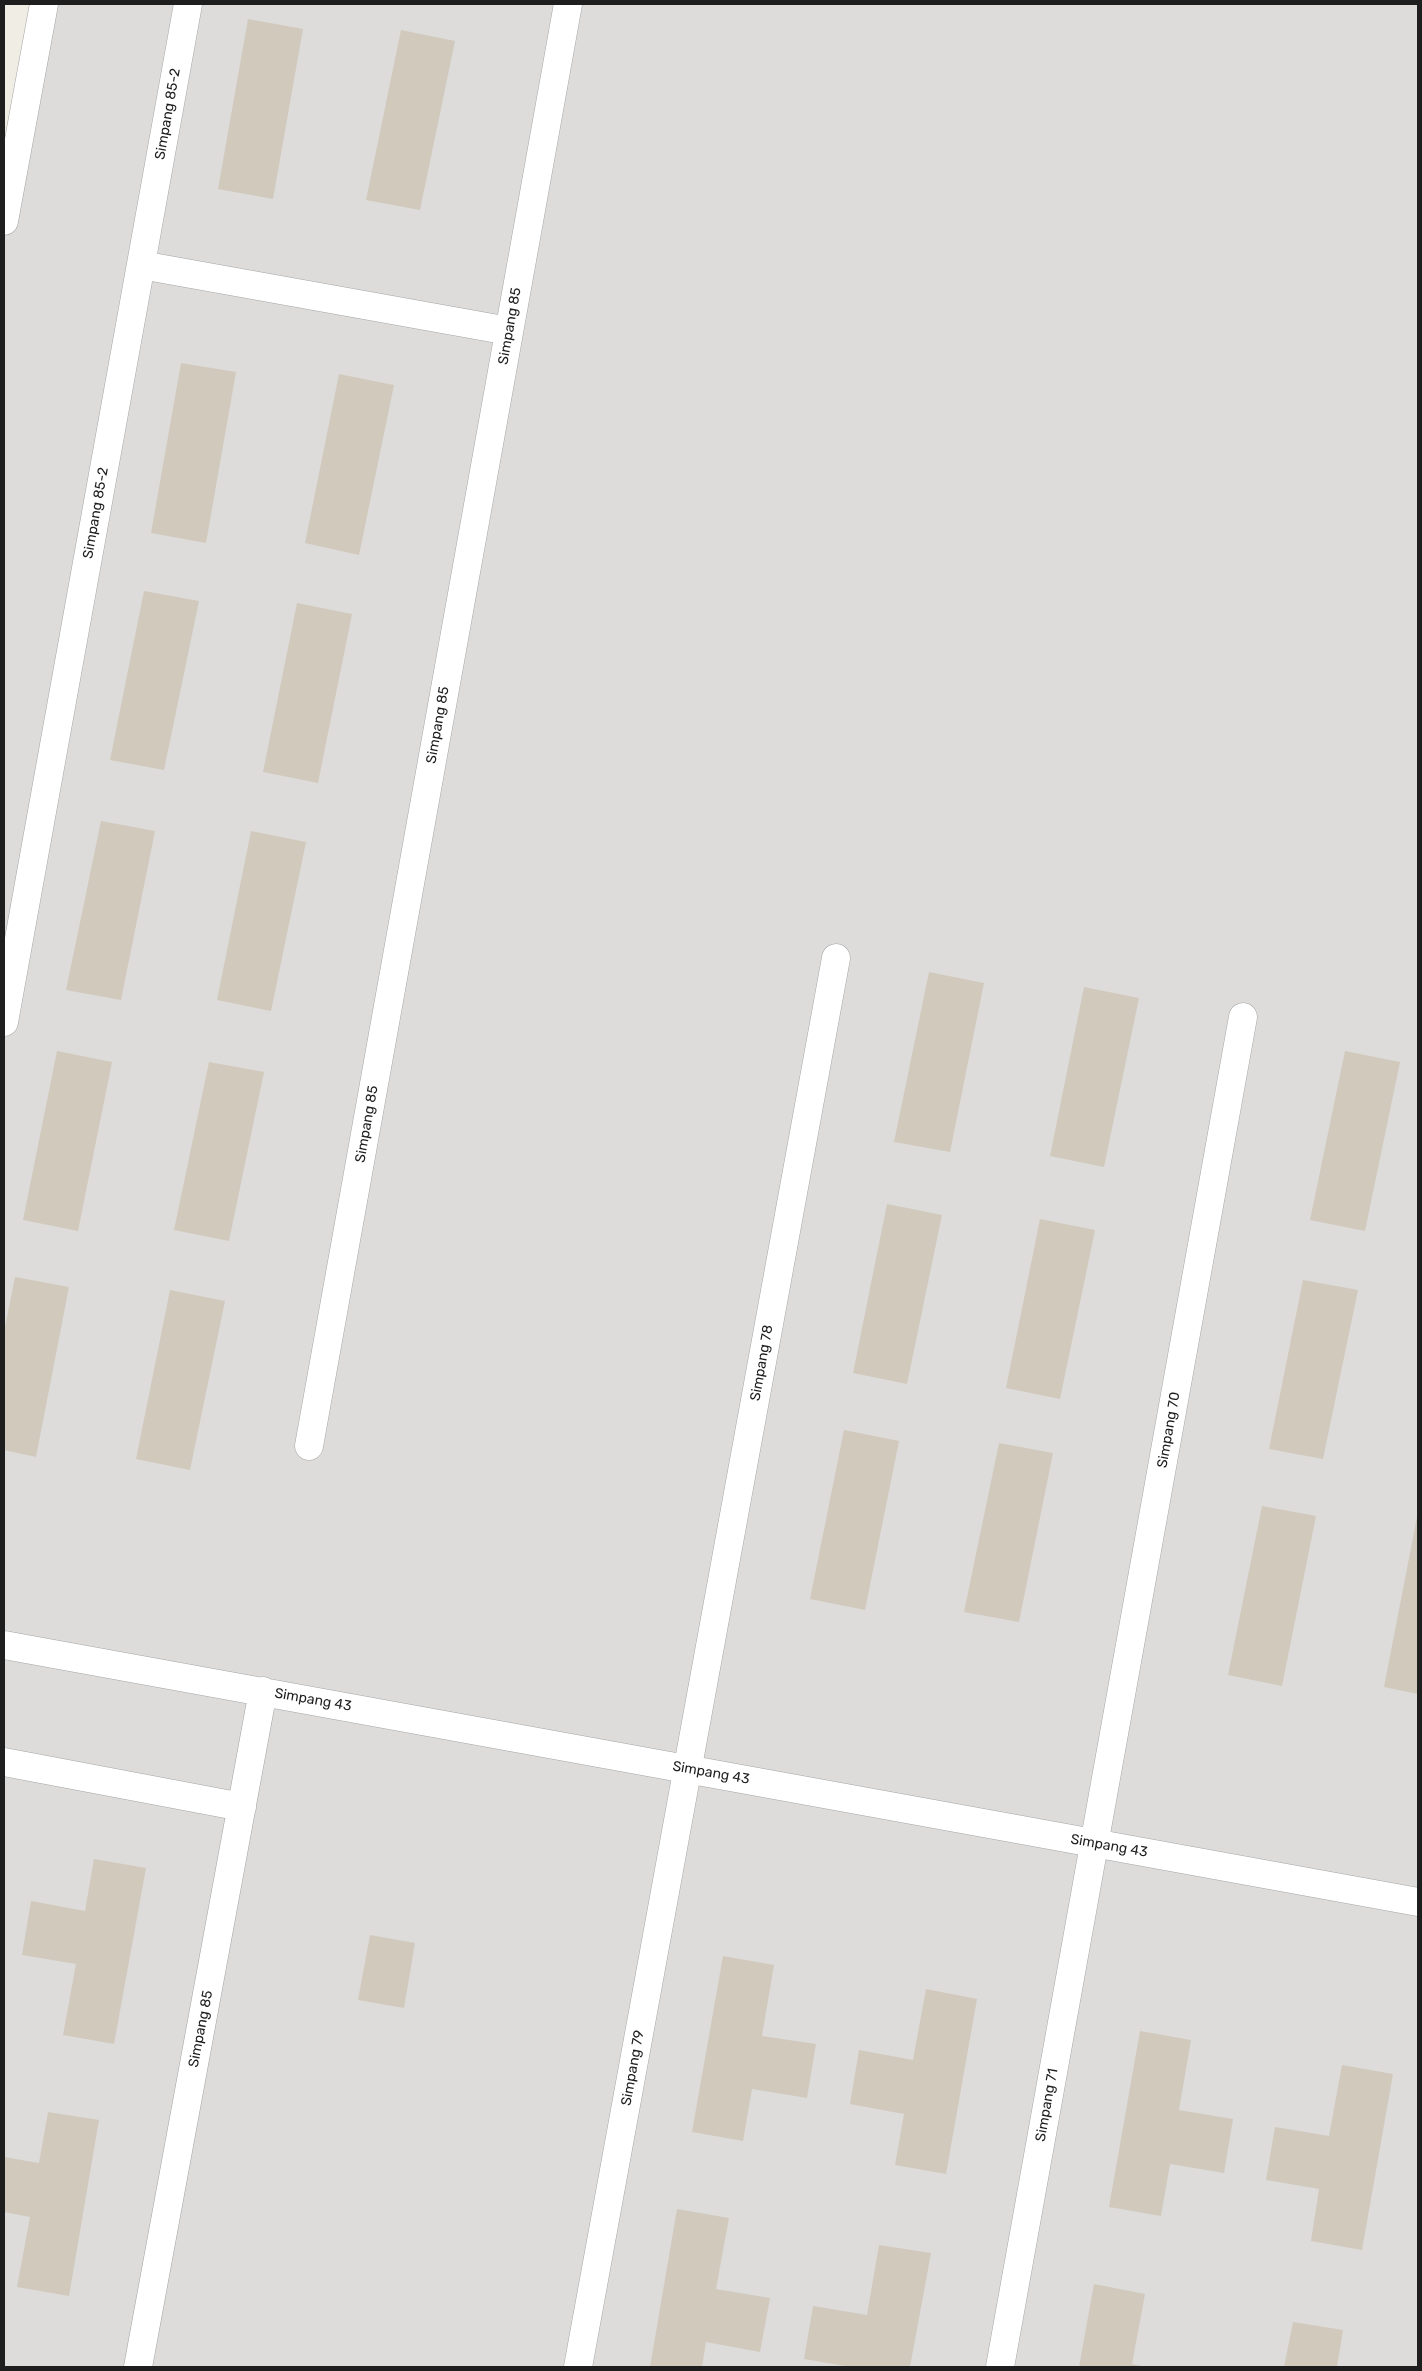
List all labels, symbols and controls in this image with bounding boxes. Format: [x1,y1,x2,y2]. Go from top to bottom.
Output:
street label: Simpang 85-2 [152,67,184,161]
street label: Simpang 85 [495,286,525,366]
street label: Simpang 85-2 [80,466,112,560]
street label: Simpang 85 [423,685,453,765]
street label: Simpang 85 [352,1084,382,1164]
street label: Simpang 78 [747,1324,777,1402]
street label: Simpang 70 [1154,1391,1184,1469]
street label: Simpang 43 [273,1685,353,1715]
street label: Simpang 43 [671,1758,751,1788]
street label: Simpang 43 [1069,1831,1149,1861]
street label: Simpang 85 [185,1989,217,2069]
street label: Simpang 79 [618,2029,648,2107]
street label: Simpang 71 [1032,2067,1062,2143]

